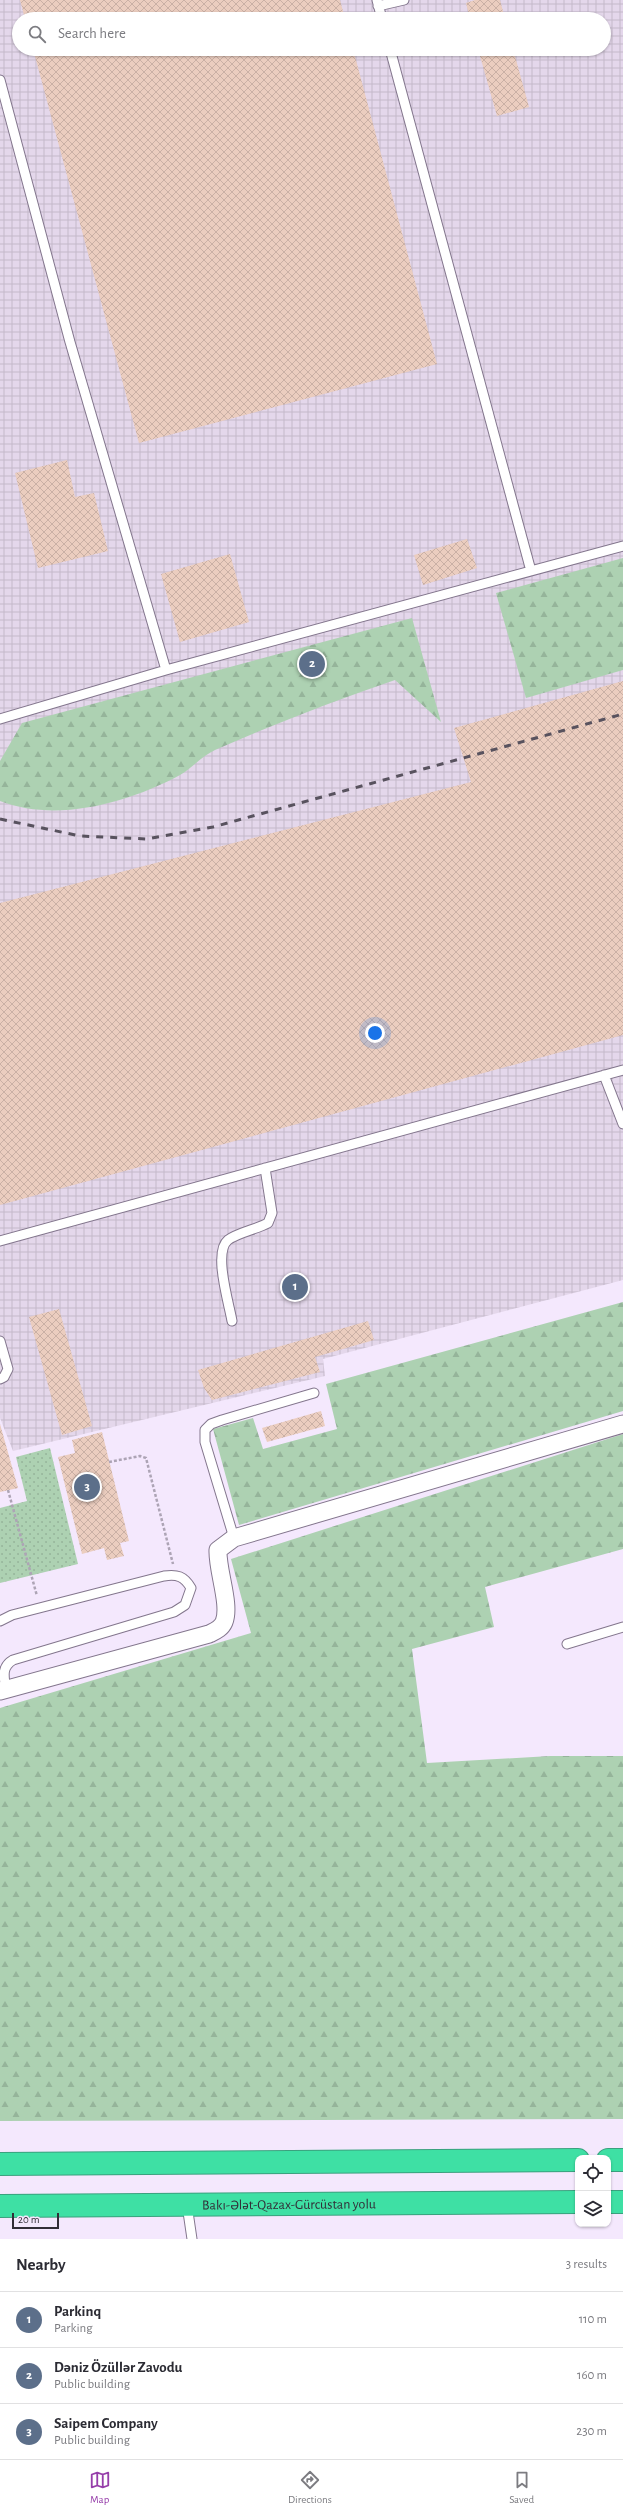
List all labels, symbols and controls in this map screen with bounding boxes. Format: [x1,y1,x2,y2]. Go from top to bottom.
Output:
search box [12,12,611,56]
icon: search [26,23,48,45]
text: Search here [58,26,126,41]
pin: 2 [299,649,325,679]
your location [365,1023,385,1043]
pin: 1 [282,1272,308,1302]
pin: 3 [74,1472,100,1502]
map controls [575,2155,611,2227]
button: locate [575,2155,611,2191]
button: layers [575,2191,611,2227]
street label: Bakı-Ələt-Qazax-Gürcüstan yolu [202,2197,376,2213]
scale bar [12,2211,59,2230]
text: 20 m [18,2214,39,2225]
text: Nearby [16,2256,66,2273]
text: 3 results [566,2258,607,2271]
text: Parkinq [54,2304,101,2319]
text: 1 [27,2313,31,2326]
text: 110 m [579,2313,607,2326]
text: Parking [54,2322,93,2335]
text: Dəniz Özüllər Zavodu [54,2360,182,2375]
text: 2 [26,2369,32,2382]
text: 160 m [577,2369,607,2382]
text: Public building [54,2378,130,2391]
text: Saipem Company [54,2416,158,2431]
text: 3 [26,2425,32,2438]
text: 230 m [576,2425,607,2438]
text: Public building [54,2434,130,2447]
tab: Map [89,2469,111,2506]
tab: Directions [288,2469,332,2506]
tab: Saved [509,2469,534,2506]

